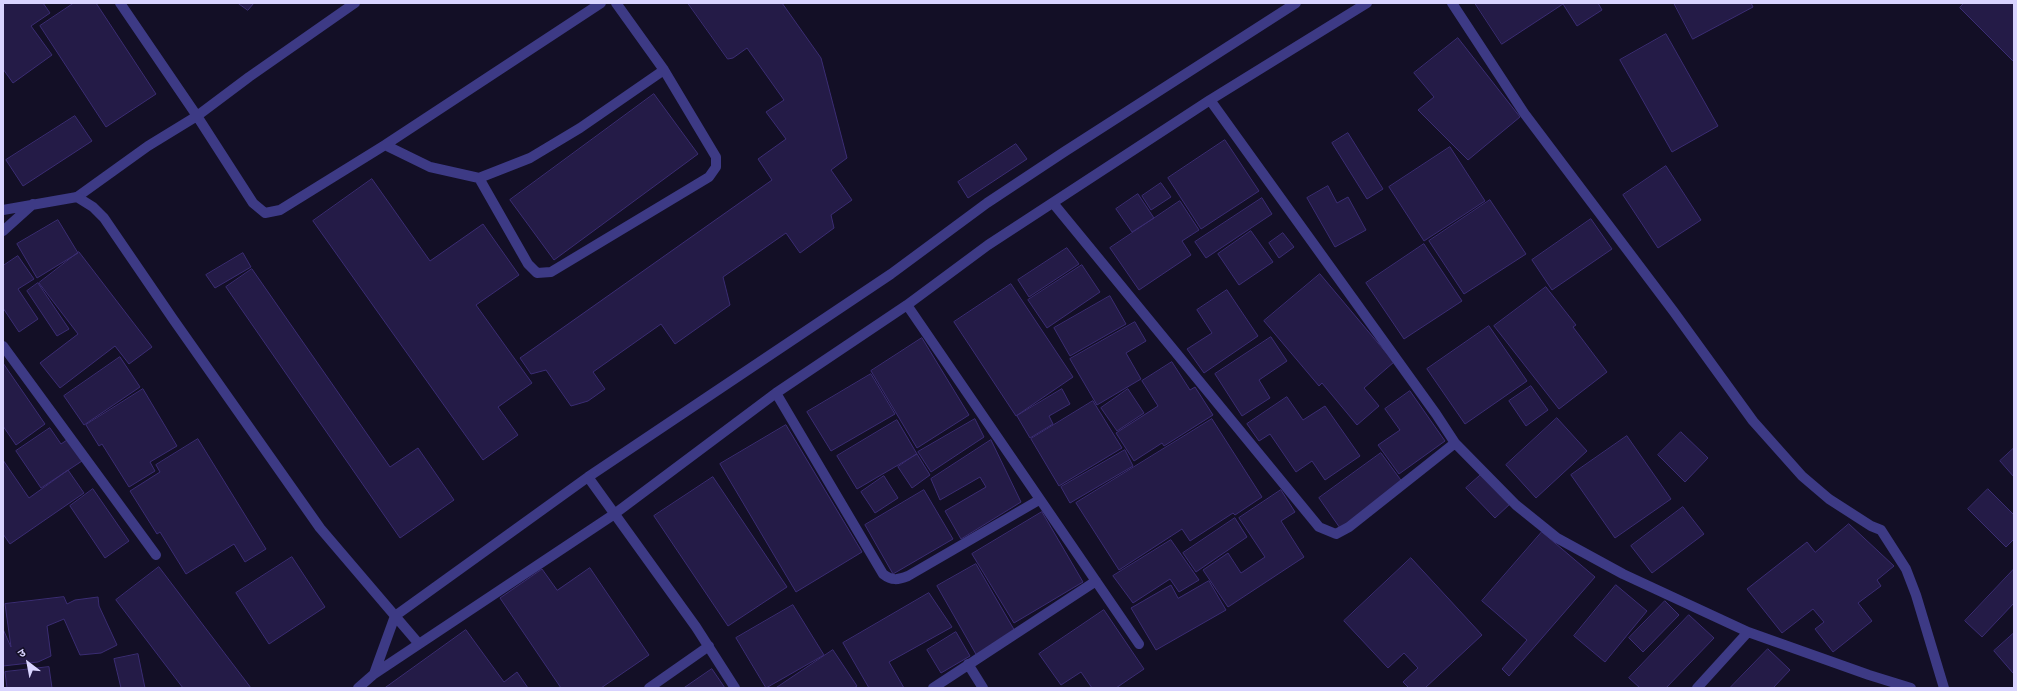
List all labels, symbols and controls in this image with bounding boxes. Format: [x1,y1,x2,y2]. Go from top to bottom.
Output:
north arrow [8,643,48,683]
text: उ [16,646,28,660]

